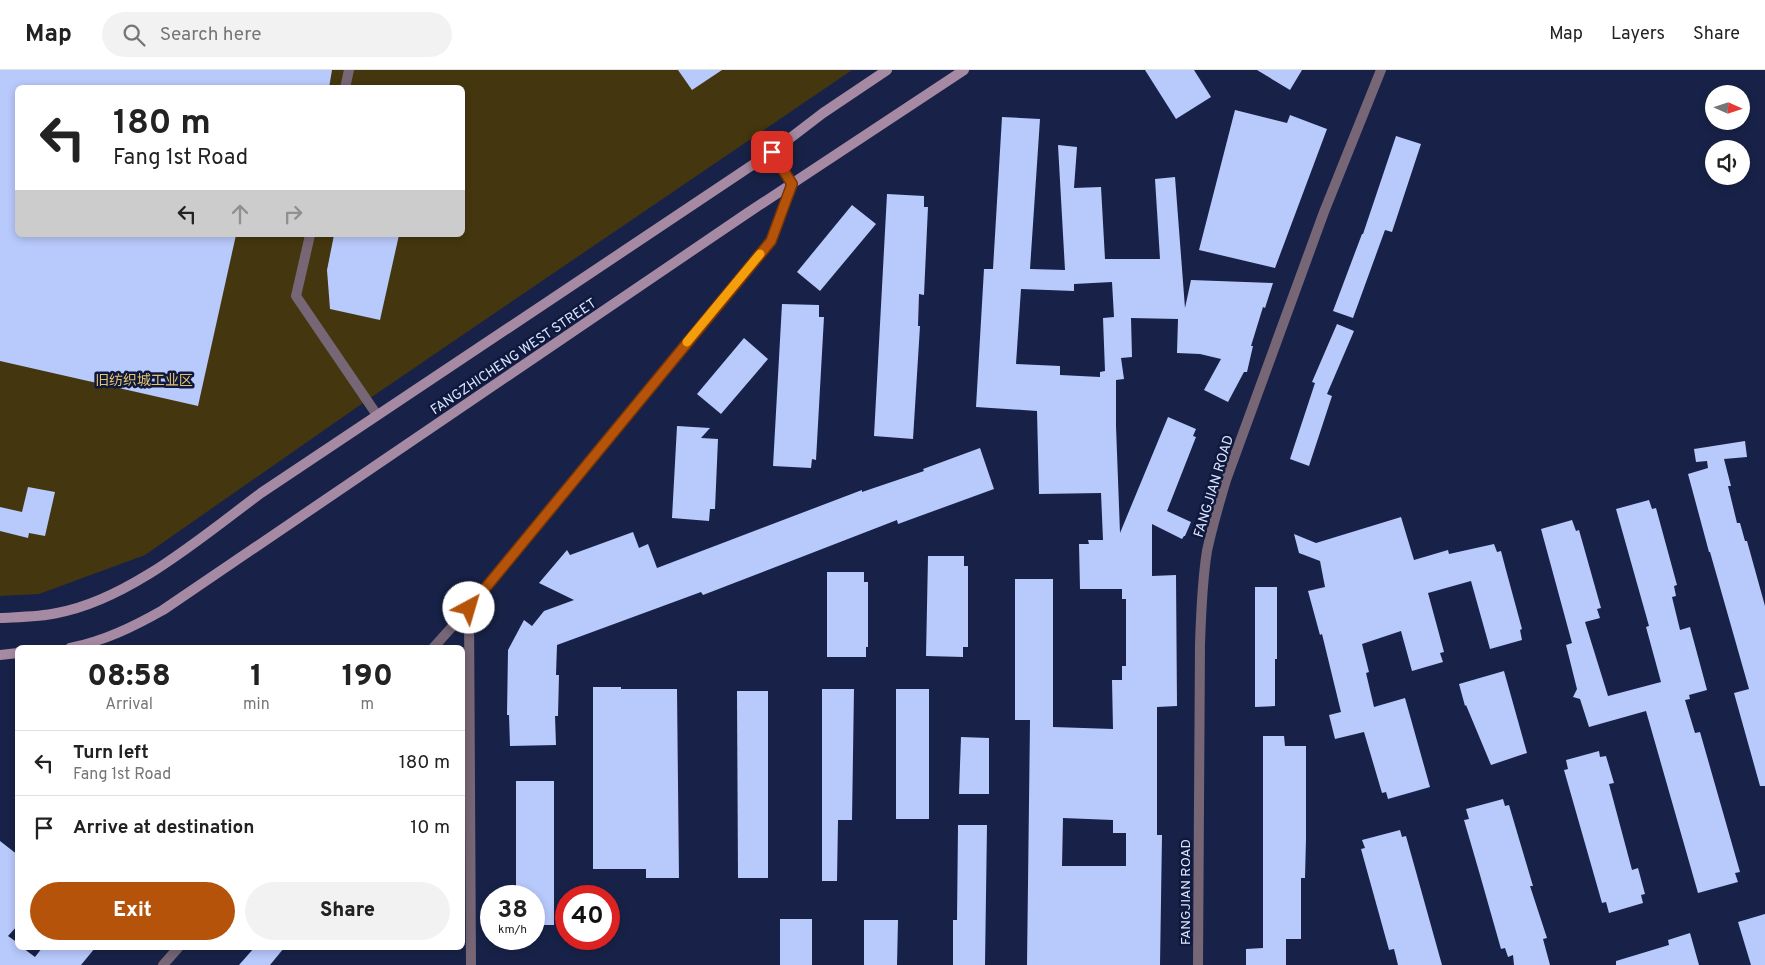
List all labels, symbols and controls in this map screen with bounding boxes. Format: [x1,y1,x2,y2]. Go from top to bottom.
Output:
search box [102,12,452,57]
text: Map [25,20,72,50]
icon: search [120,21,148,49]
text: Search here [160,23,261,47]
text: Map [1549,23,1583,46]
text: Layers [1611,23,1665,46]
text: Share [1693,23,1740,46]
north arrow [1705,85,1750,130]
map controls [1705,85,1750,185]
text: 180 m [113,102,211,146]
icon: left [30,105,95,170]
pin [751,131,793,173]
icon: arrive [758,138,786,166]
button: sound [1705,140,1750,185]
text: Fang 1st Road [113,145,248,172]
icon: left [173,200,201,228]
icon: ahead [226,200,254,228]
icon: right [279,200,307,228]
street label: FANGZHICHENG WEST STREET [428,295,600,419]
park label: 旧纺织城工业区 [95,373,193,390]
street label: FANGJIAN ROAD [1191,433,1238,540]
position arrow [442,581,494,633]
text: 08:58 [87,659,171,696]
text: 1 [250,659,262,696]
text: 190 [342,659,393,696]
text: Arrival [105,695,153,715]
text: min [243,695,270,715]
text: m [361,695,374,715]
text: Turn left [73,741,149,765]
icon: left [30,749,58,777]
text: 180 m [399,751,450,775]
text: Fang 1st Road [73,765,171,785]
icon: arrive [30,814,58,842]
text: Arrive at destination [73,816,254,840]
text: 10 m [410,816,450,840]
street label: FANGJIAN ROAD [1178,839,1195,945]
button: Exit [30,882,235,940]
button: Share [245,882,450,940]
speed limit sign: 40 [555,885,620,950]
text: 38 [497,895,528,927]
text: km/h [498,922,527,938]

